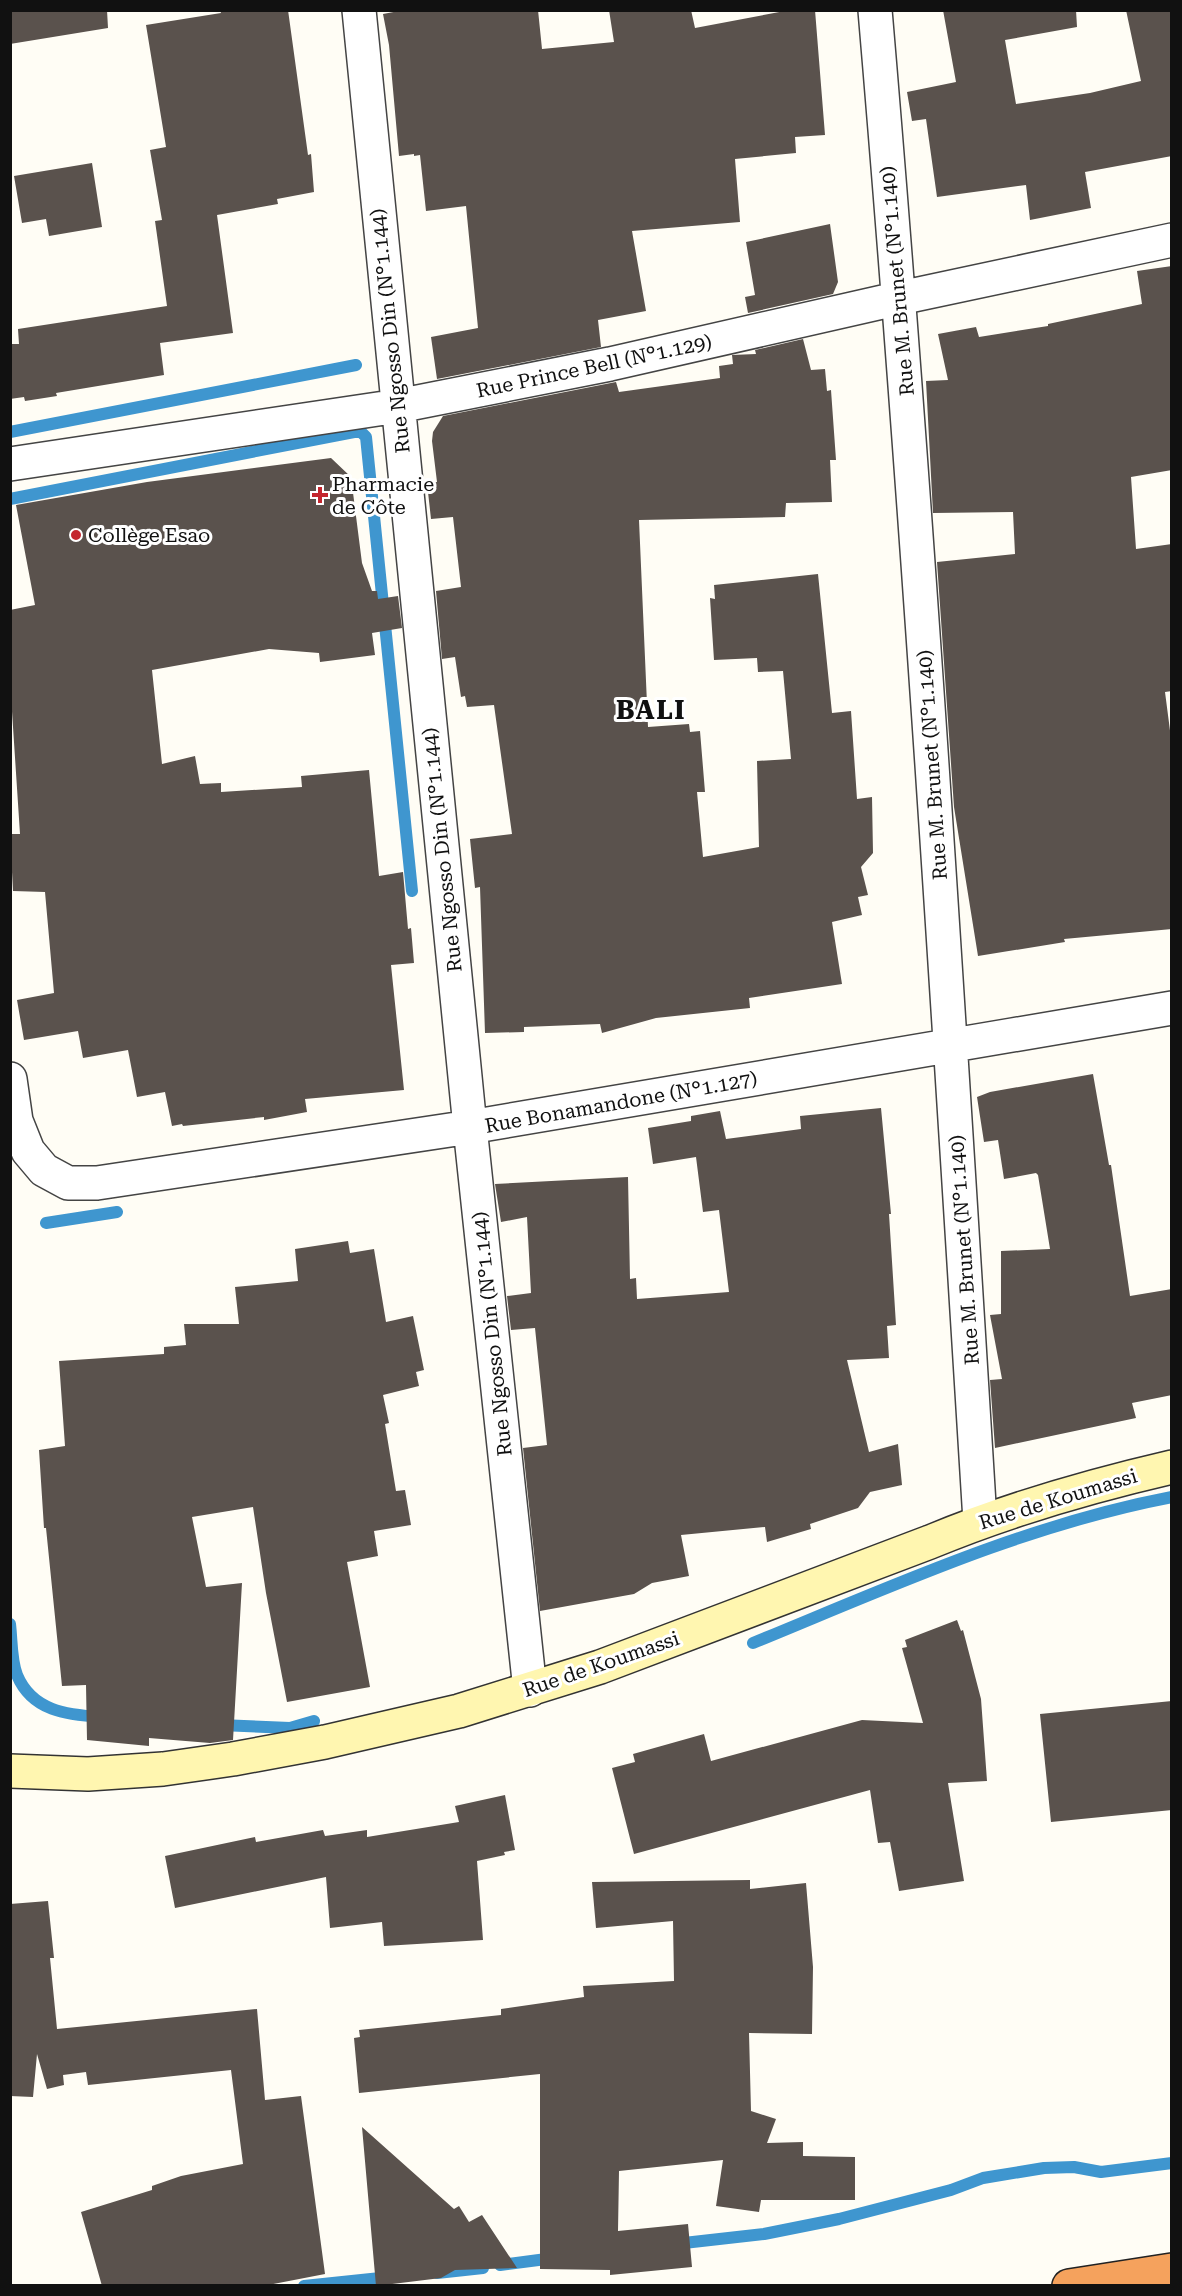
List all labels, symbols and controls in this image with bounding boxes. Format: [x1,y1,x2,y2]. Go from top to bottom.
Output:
street label: Rue M. Brunet (N°1.140) [875,165,919,397]
street label: Rue Ngosso Din (N°1.144) [365,208,415,454]
street label: Rue Prince Bell (N°1.129) [474,329,714,403]
place label: Pharmacie de Côte [332,472,434,519]
marker: Pharmacie de Côte [313,488,327,502]
place label: Collège Esao [88,523,210,547]
marker: Collège Esao [69,528,83,542]
street label: Rue M. Brunet (N°1.140) [912,649,952,881]
district label: BALI [616,695,686,725]
street label: Rue Ngosso Din (N°1.144) [417,727,467,973]
street label: Rue Bonamandone (N°1.127) [483,1066,759,1138]
street label: Rue M. Brunet (N°1.140) [944,1134,984,1366]
street label: Rue Ngosso Din (N°1.144) [467,1211,517,1457]
street label: Rue de Koumassi [976,1464,1140,1534]
street label: Rue de Koumassi [519,1626,683,1702]

